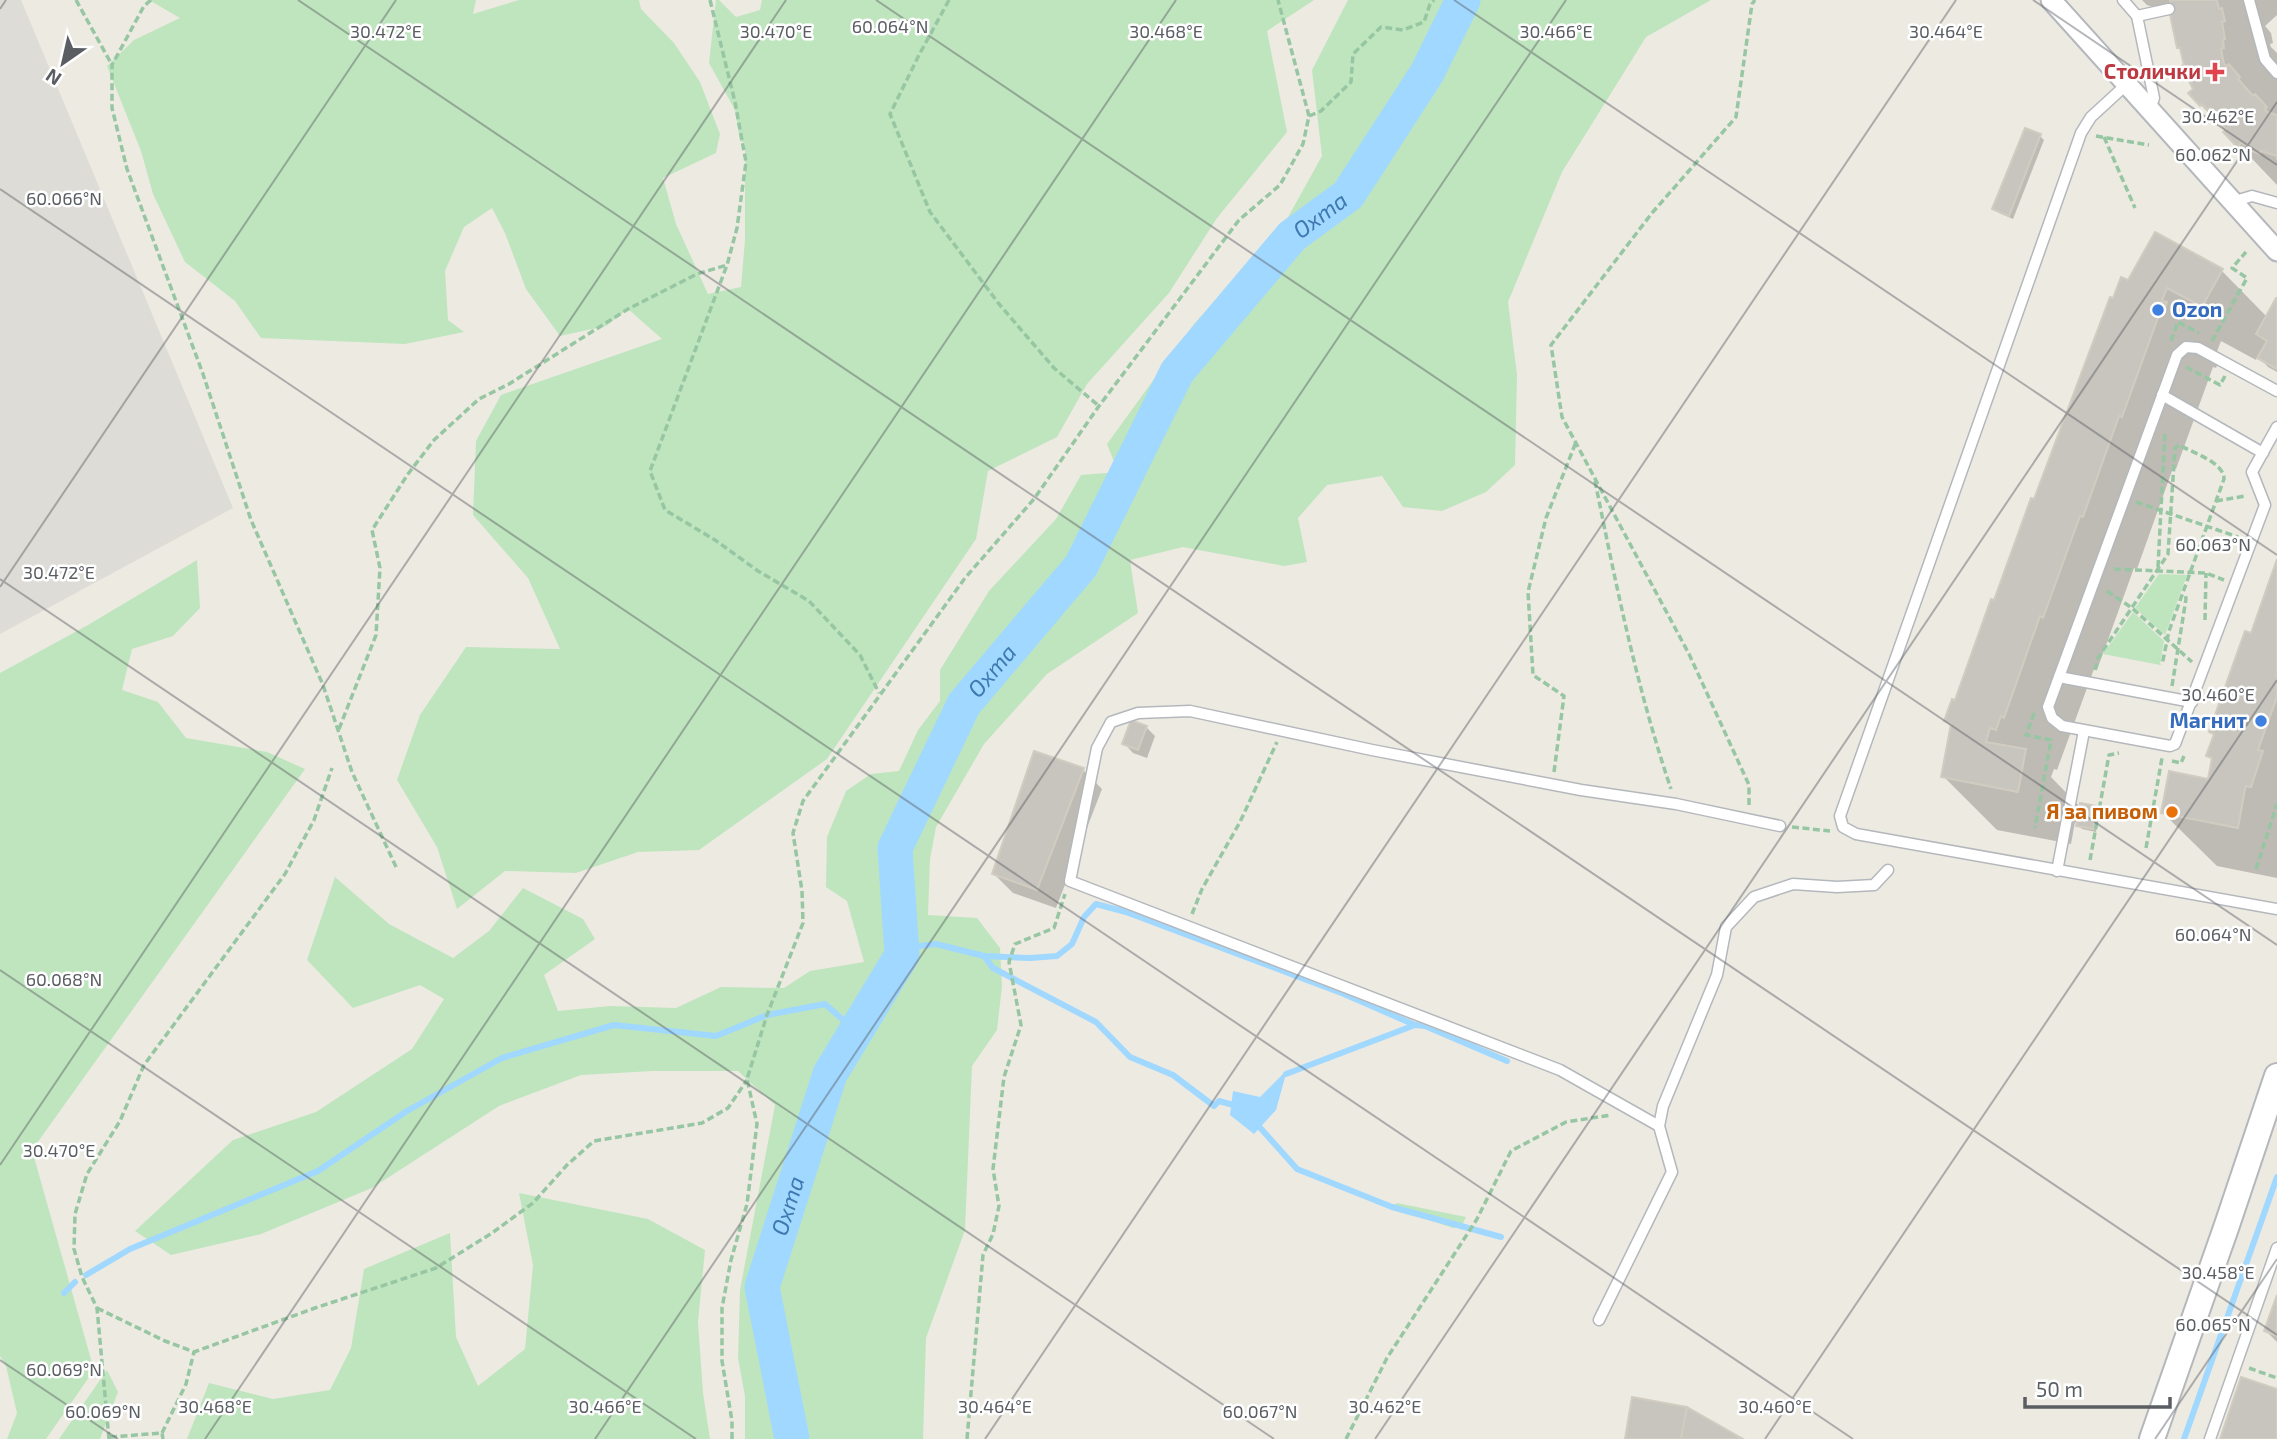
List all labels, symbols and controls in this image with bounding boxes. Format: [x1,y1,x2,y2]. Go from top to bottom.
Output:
text: 60.064°N [852,15,928,37]
text: 30.472°E [350,20,422,42]
text: 30.470°E [740,20,812,42]
text: 30.468°E [1129,20,1203,42]
text: 30.466°E [1519,20,1593,42]
text: 30.464°E [1909,20,1983,42]
north arrow [28,28,98,98]
place label: Столички [2104,58,2201,83]
text: N [41,64,65,91]
marker: Столички [2207,64,2223,80]
text: 30.462°E [2182,105,2254,127]
text: 60.062°N [2175,143,2251,165]
water label: Охта [1287,185,1352,244]
text: 60.066°N [26,187,102,209]
place label: Ozon [2172,296,2222,321]
marker: Ozon [2150,302,2166,318]
text: 60.063°N [2175,533,2251,555]
text: 30.472°E [23,561,95,583]
water label: Охта [961,638,1022,702]
text: 30.460°E [2181,683,2255,705]
place label: Магнит [2170,707,2247,732]
marker: Магнит [2253,713,2269,729]
place label: Я за пивом [2046,798,2158,823]
marker: Я за пивом [2164,804,2180,820]
text: 60.064°N [2175,923,2251,945]
text: 60.068°N [26,968,102,990]
text: 30.470°E [23,1139,95,1161]
water label: Охта [764,1172,810,1239]
text: 30.458°E [2181,1261,2255,1283]
text: 60.065°N [2175,1313,2251,1335]
text: 60.069°N [26,1358,102,1380]
scale bar [2025,1366,2170,1410]
text: 50 m [2036,1376,2083,1401]
text: 30.468°E [178,1395,252,1417]
text: 30.466°E [568,1395,642,1417]
text: 30.464°E [958,1395,1032,1417]
text: 30.462°E [1349,1395,1421,1417]
text: 30.460°E [1738,1395,1812,1417]
text: 60.069°N [65,1400,141,1422]
text: 60.067°N [1223,1400,1297,1422]

